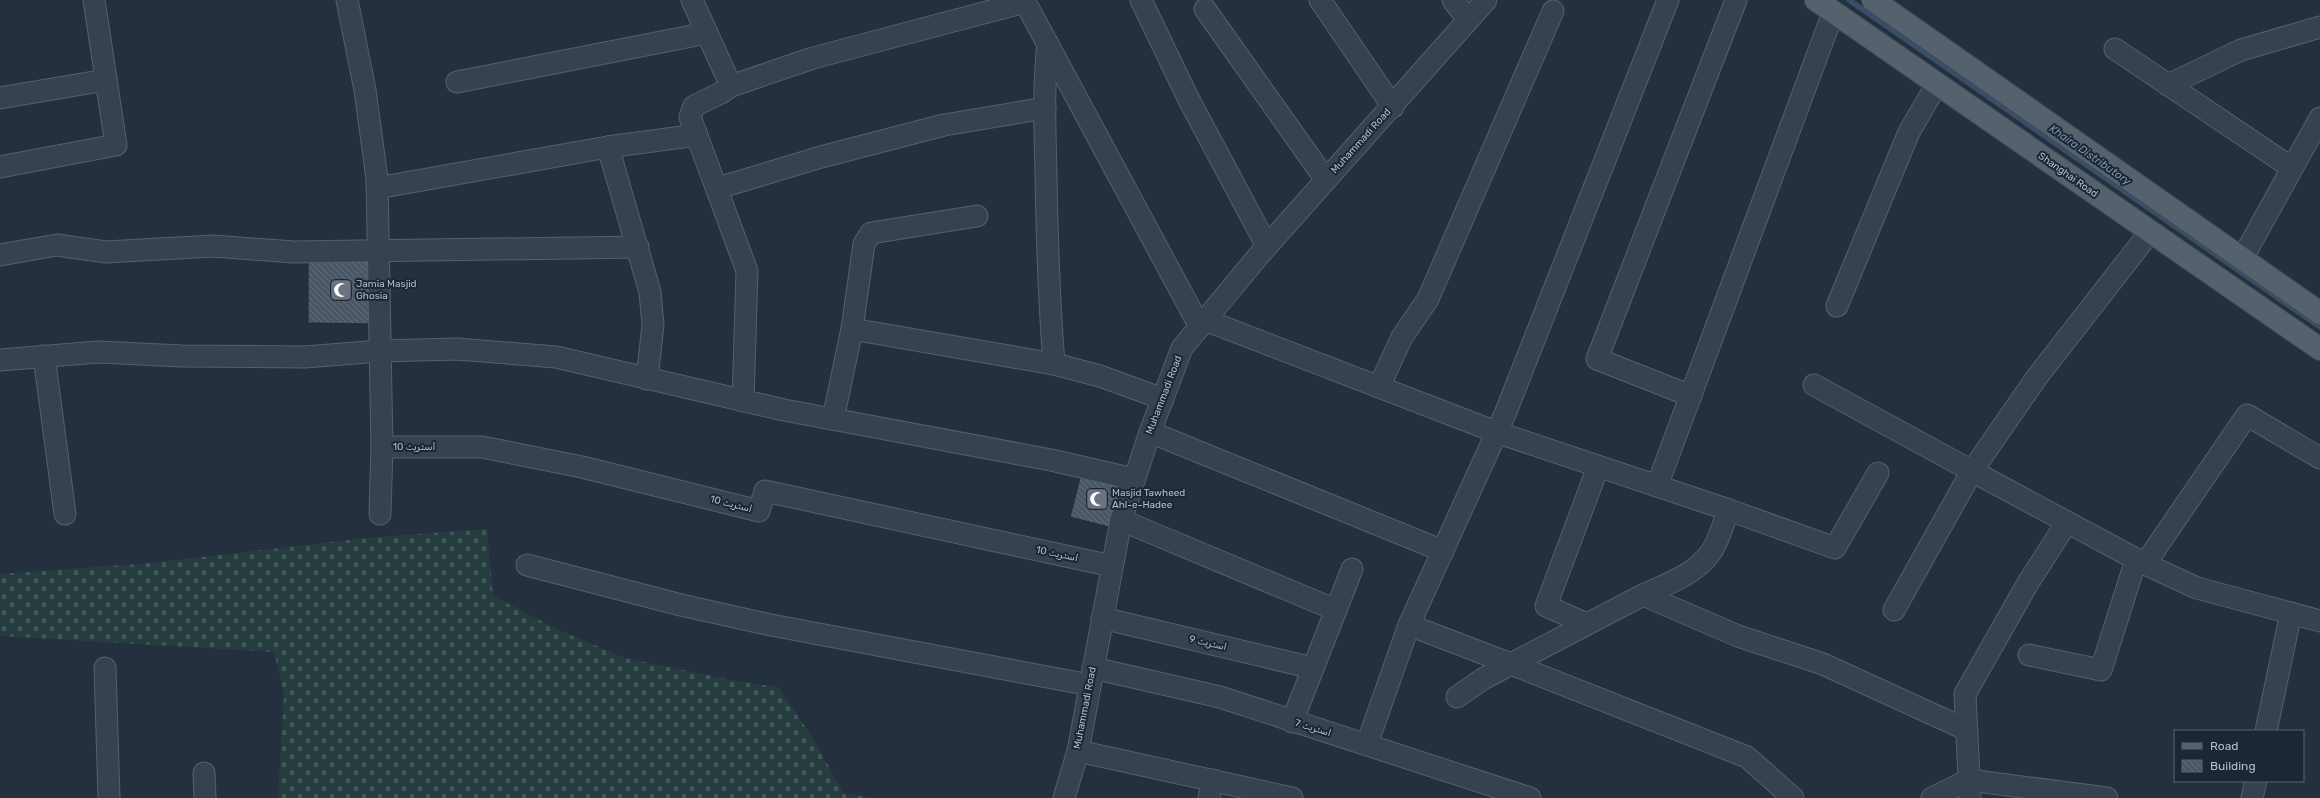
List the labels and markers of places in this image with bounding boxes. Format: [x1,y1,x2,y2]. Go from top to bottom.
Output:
mosque icon: Jamia Masjid Ghosia [328,277,354,303]
place label: Jamia Masjid Ghosia [356,278,417,302]
mosque icon: Masjid Tawheed Ahl-e-Hadee [1084,486,1110,512]
place label: Masjid Tawheed Ahl-e-Hadee [1112,487,1185,511]

